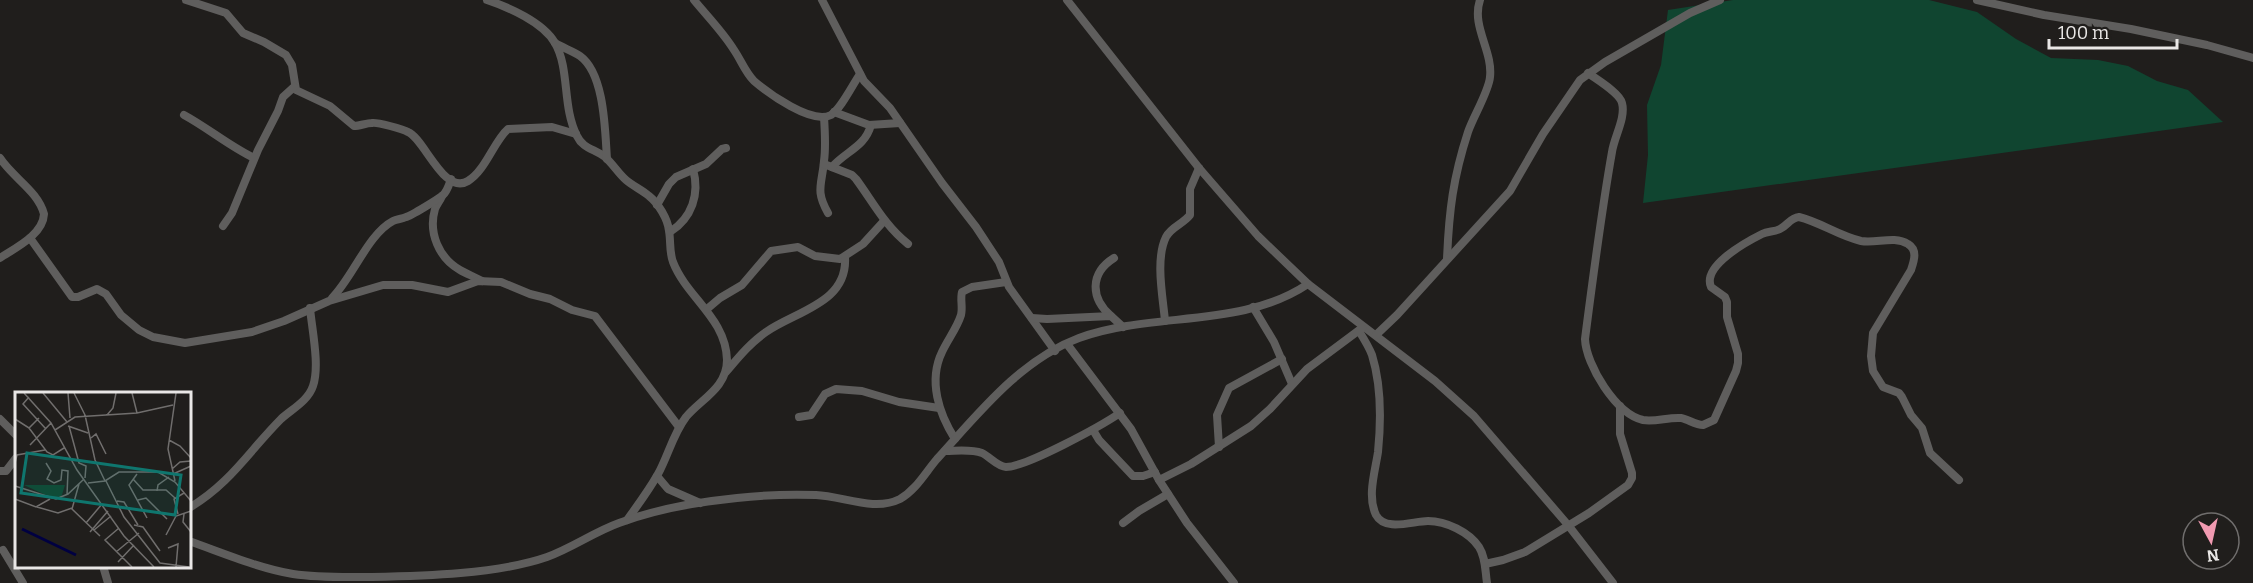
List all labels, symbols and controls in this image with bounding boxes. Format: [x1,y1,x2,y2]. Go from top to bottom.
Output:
scale bar [2049,12,2176,50]
text: 100 m [2058,22,2109,44]
inset map [15,392,190,568]
north arrow [2181,511,2241,571]
text: N [2206,545,2220,566]

